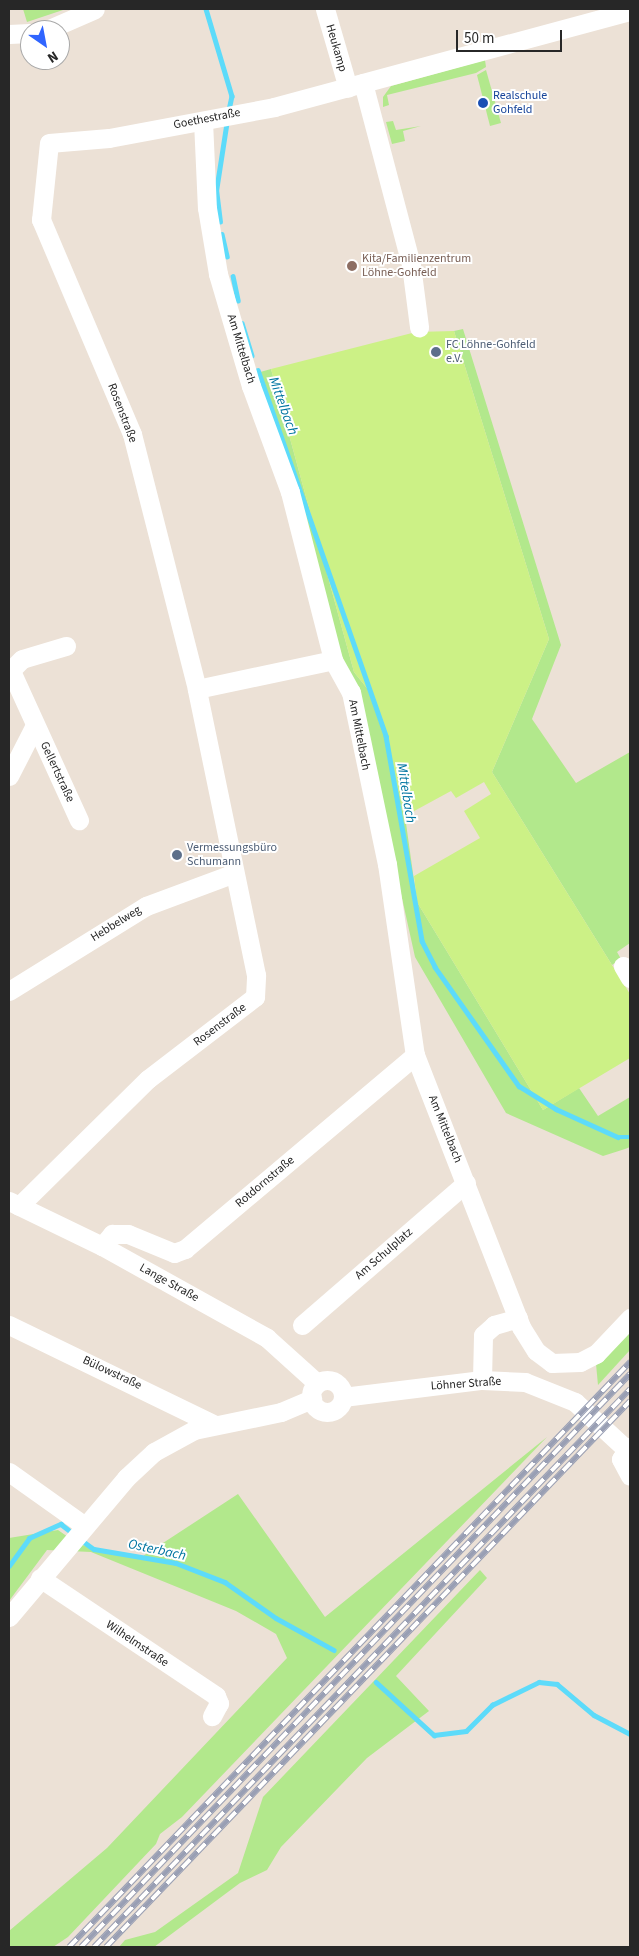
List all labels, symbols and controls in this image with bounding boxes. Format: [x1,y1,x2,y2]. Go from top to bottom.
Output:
north arrow [20,20,70,70]
scale bar [459,20,565,52]
street label: Heukamp [322,23,350,73]
text: 50 m [464,28,494,49]
text: N [43,46,62,68]
place label: Realschule Gohfeld [493,89,547,117]
marker: Realschule Gohfeld [477,97,489,109]
street label: Goethestraße [172,105,242,133]
place label: Kita/Familienzentrum Löhne-Gohfeld [362,252,471,280]
marker: Kita/Familienzentrum Löhne-Gohfeld [346,260,358,272]
street label: Am Mittelbach [224,313,258,385]
place label: FC Löhne-Gohfeld e.V. [446,338,536,366]
marker: FC Löhne-Gohfeld e.V. [430,346,442,358]
water label: Mittelbach [265,375,301,437]
street label: Rosenstraße [104,381,140,445]
street label: Am Mittelbach [345,698,373,772]
street label: Gellertstraße [37,739,77,805]
water label: Mittelbach [393,762,419,824]
place label: Vermessungsbüro Schumann [187,841,277,869]
marker: Vermessungsbüro Schumann [171,849,183,861]
street label: Hebbelweg [88,903,144,945]
street label: Rosenstraße [191,1000,249,1050]
street label: Am Mittelbach [425,1093,465,1165]
street label: Rotdornstraße [233,1153,297,1211]
street label: Am Schulplatz [352,1225,416,1283]
street label: Lange Straße [137,1261,201,1305]
street label: Bülowstraße [80,1353,144,1393]
street label: Löhner Straße [430,1374,502,1394]
water label: Osterbach [126,1536,188,1564]
street label: Wilhelmstraße [103,1618,171,1670]

